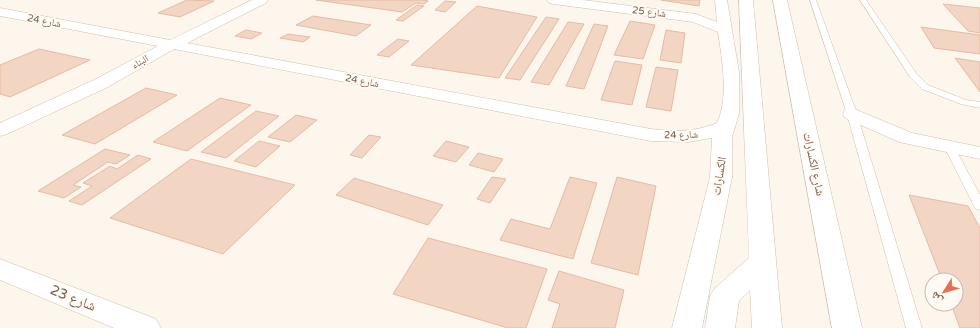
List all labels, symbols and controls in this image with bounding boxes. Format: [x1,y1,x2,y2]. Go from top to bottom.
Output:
street label: شارع 25 [631,4,667,20]
street label: شارع 24 [26,12,62,30]
street label: البناء [130,53,150,71]
street label: شارع 24 [344,72,380,90]
street label: شارع 24 [664,129,699,141]
street label: شارع الكسارات [799,131,828,197]
street label: الكسارات [709,156,729,196]
north arrow [924,272,964,312]
street label: شارع 23 [47,281,98,316]
text: ش [928,288,946,306]

